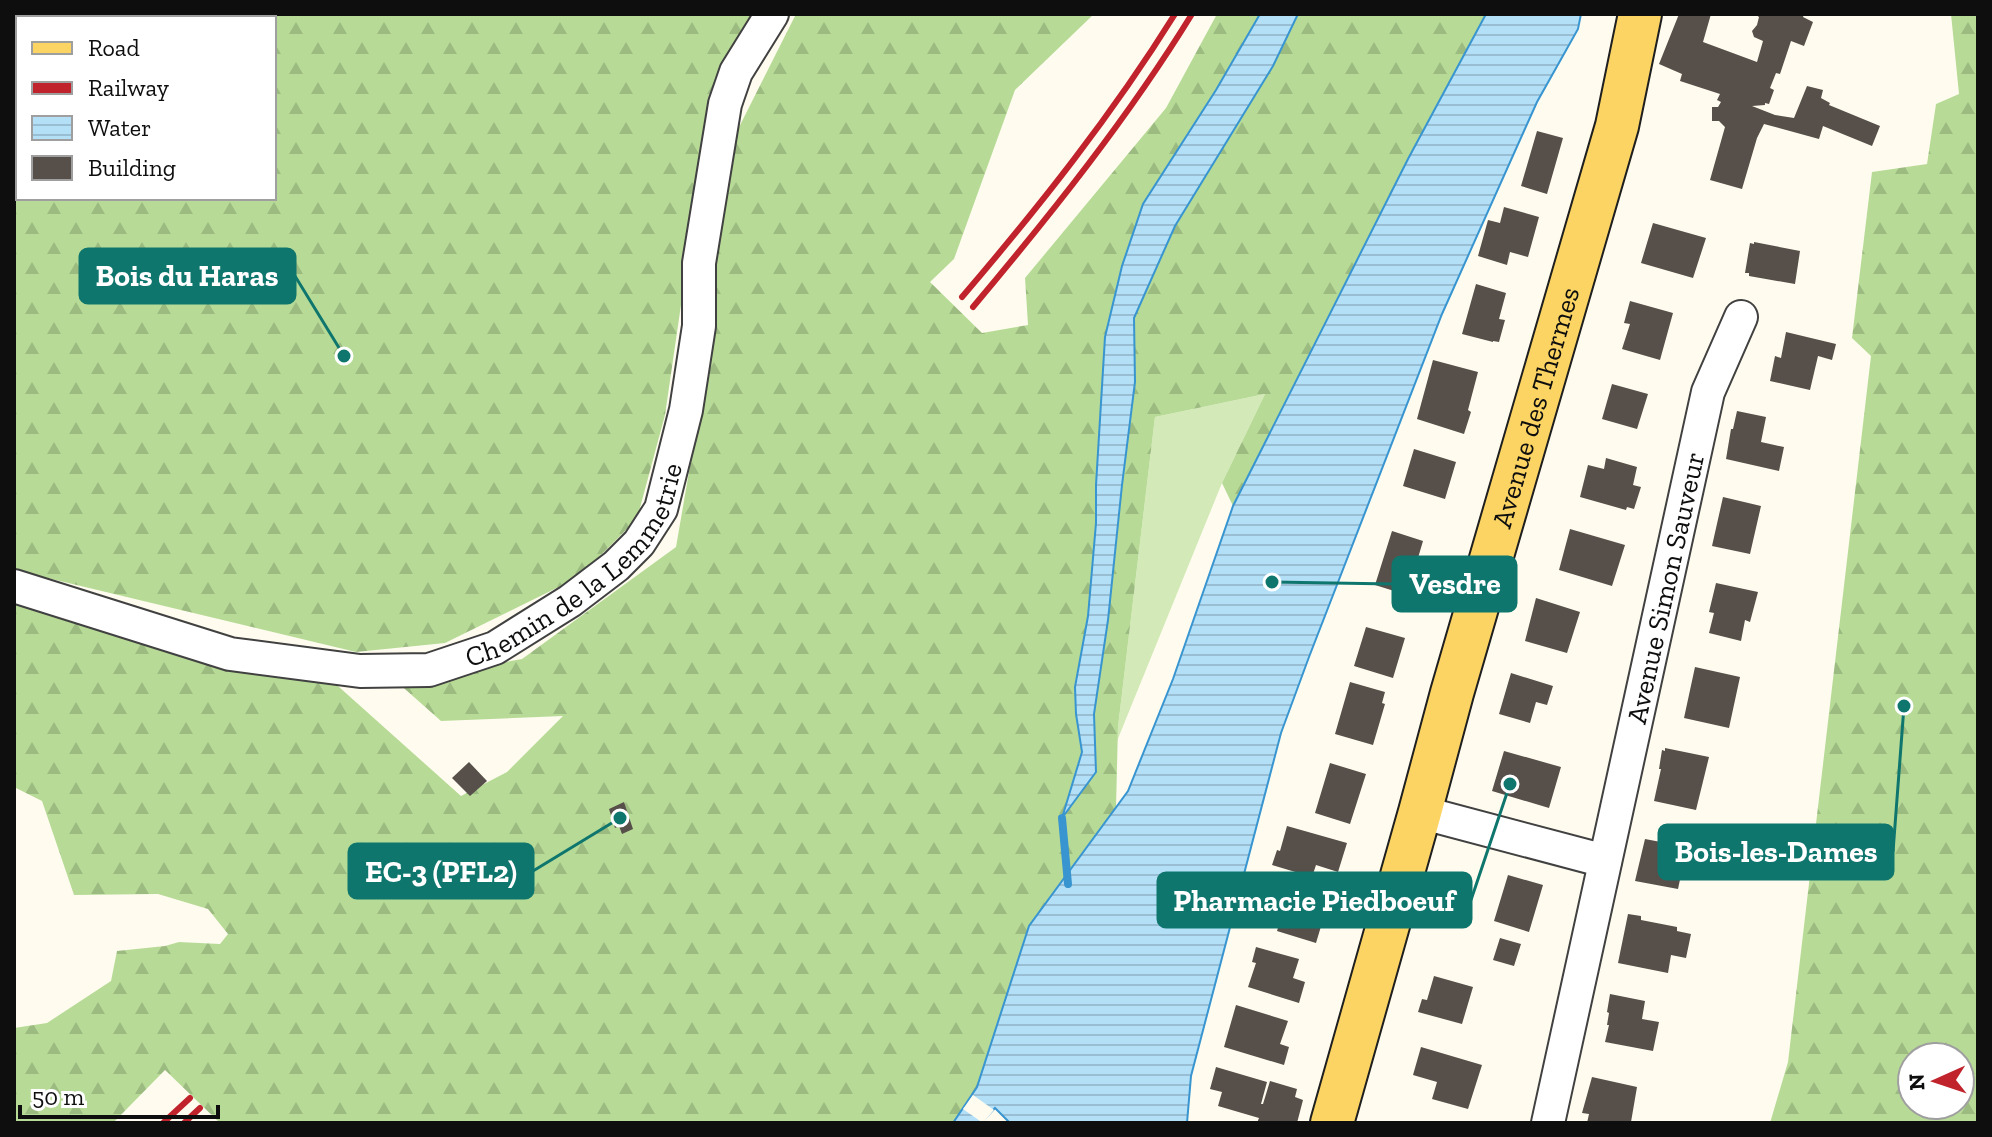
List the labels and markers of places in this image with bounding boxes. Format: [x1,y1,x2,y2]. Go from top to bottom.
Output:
callout: Bois du Haras [80,249,295,303]
callout: Vesdre [1393,557,1516,611]
callout: Bois-les-Dames [1659,825,1893,879]
callout: EC-3 (PFL2) [349,844,533,898]
callout: Pharmacie Piedboeuf [1158,873,1471,927]

